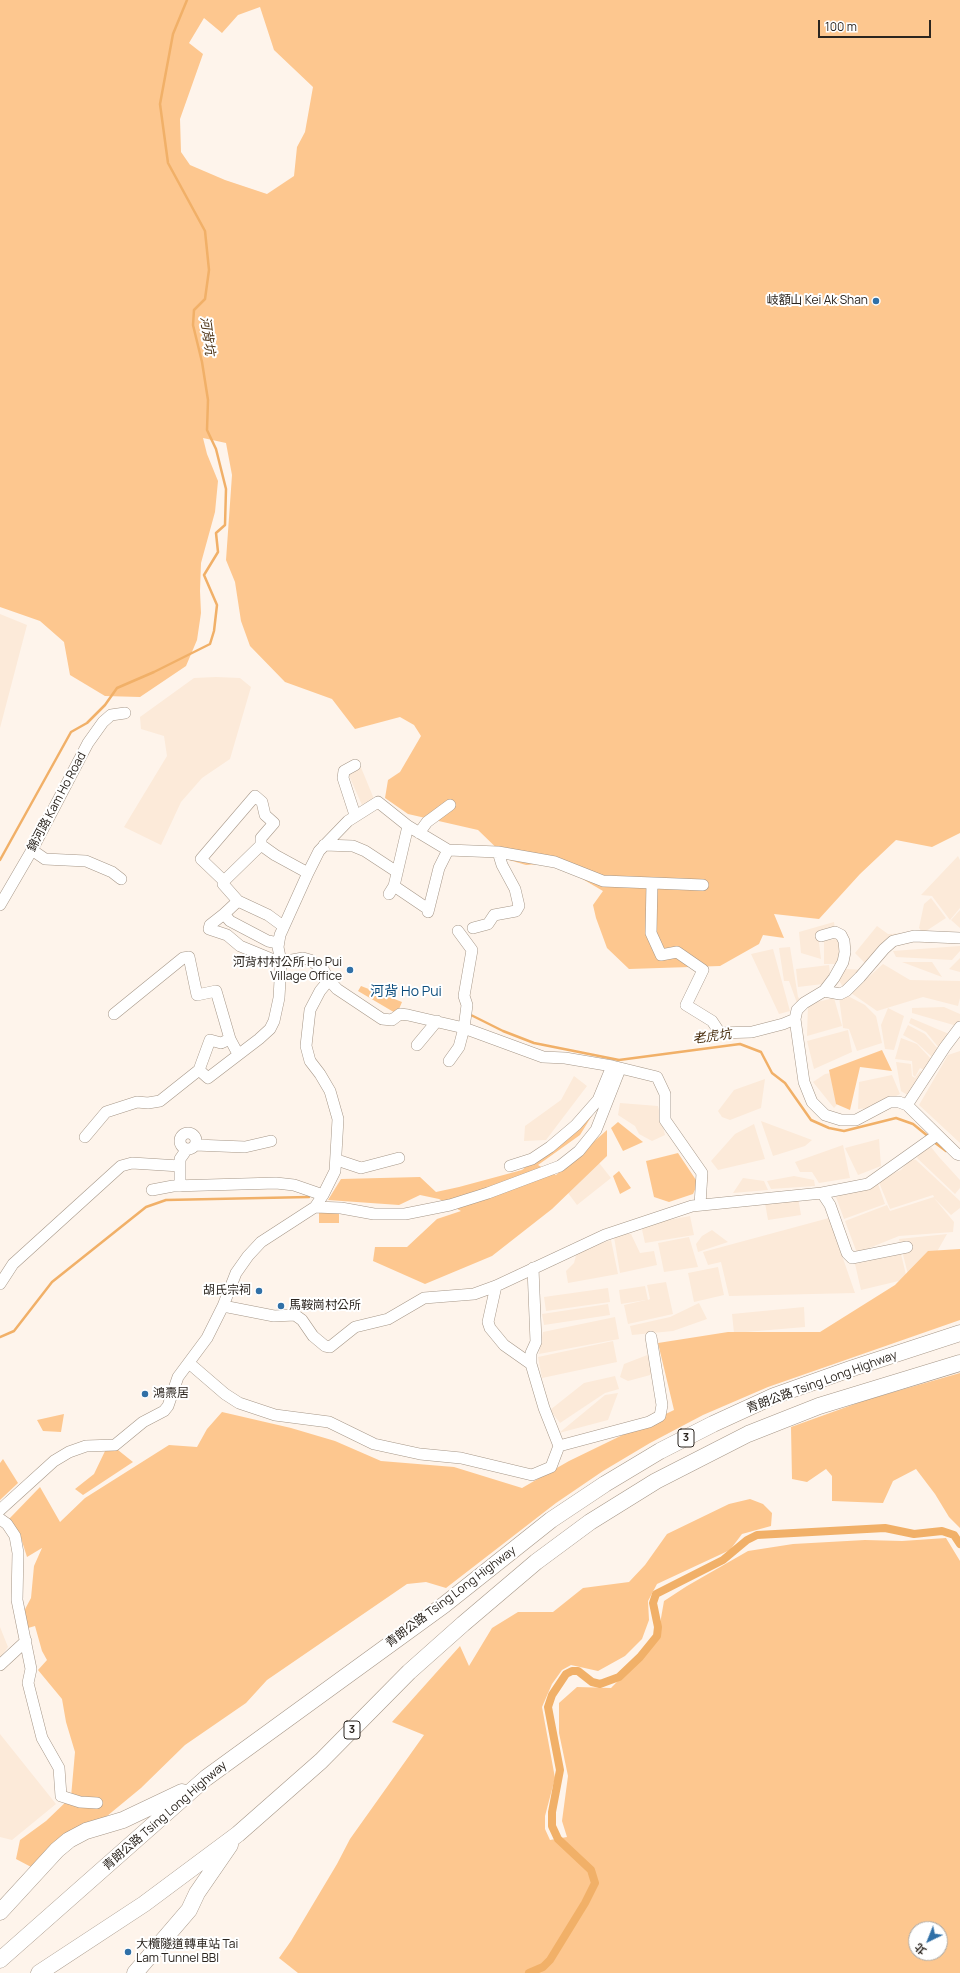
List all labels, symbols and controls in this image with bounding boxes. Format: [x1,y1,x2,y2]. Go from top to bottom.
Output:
scale bar [820,12,933,38]
text: 100 m [825,18,857,35]
place label: 岐額山 Kei Ak Shan [766,294,868,308]
marker: 岐額山 Kei Ak Shan [871,296,881,306]
water label: 河背坑 [197,316,217,356]
street label: 錦河路 Kam Ho Road [25,750,89,854]
place label: 河背村村公所 Ho Pui Village Office [233,956,342,984]
marker: 河背村村公所 Ho Pui Village Office [345,965,355,975]
district label: 河背 Ho Pui [370,984,442,1000]
water label: 老虎坑 [692,1027,732,1047]
place label: 胡氏宗祠 [203,1284,251,1298]
marker: 胡氏宗祠 [254,1286,264,1296]
place label: 馬鞍崗村公所 [289,1299,361,1313]
marker: 馬鞍崗村公所 [276,1301,286,1311]
street label: 青朗公路 Tsing Long Highway [745,1348,899,1416]
place label: 鴻燾居 [153,1387,189,1401]
marker: 鴻燾居 [140,1389,150,1399]
road number: 3 [678,1429,694,1447]
street label: 青朗公路 Tsing Long Highway [383,1543,519,1651]
road number: 3 [344,1721,360,1739]
street label: 青朗公路 Tsing Long Highway [100,1758,230,1874]
north arrow [908,1921,948,1961]
place label: 大欖隧道轉車站 Tai Lam Tunnel BBI [136,1938,238,1966]
text: 北 [911,1940,929,1959]
marker: 大欖隧道轉車站 Tai Lam Tunnel BBI [123,1947,133,1957]

